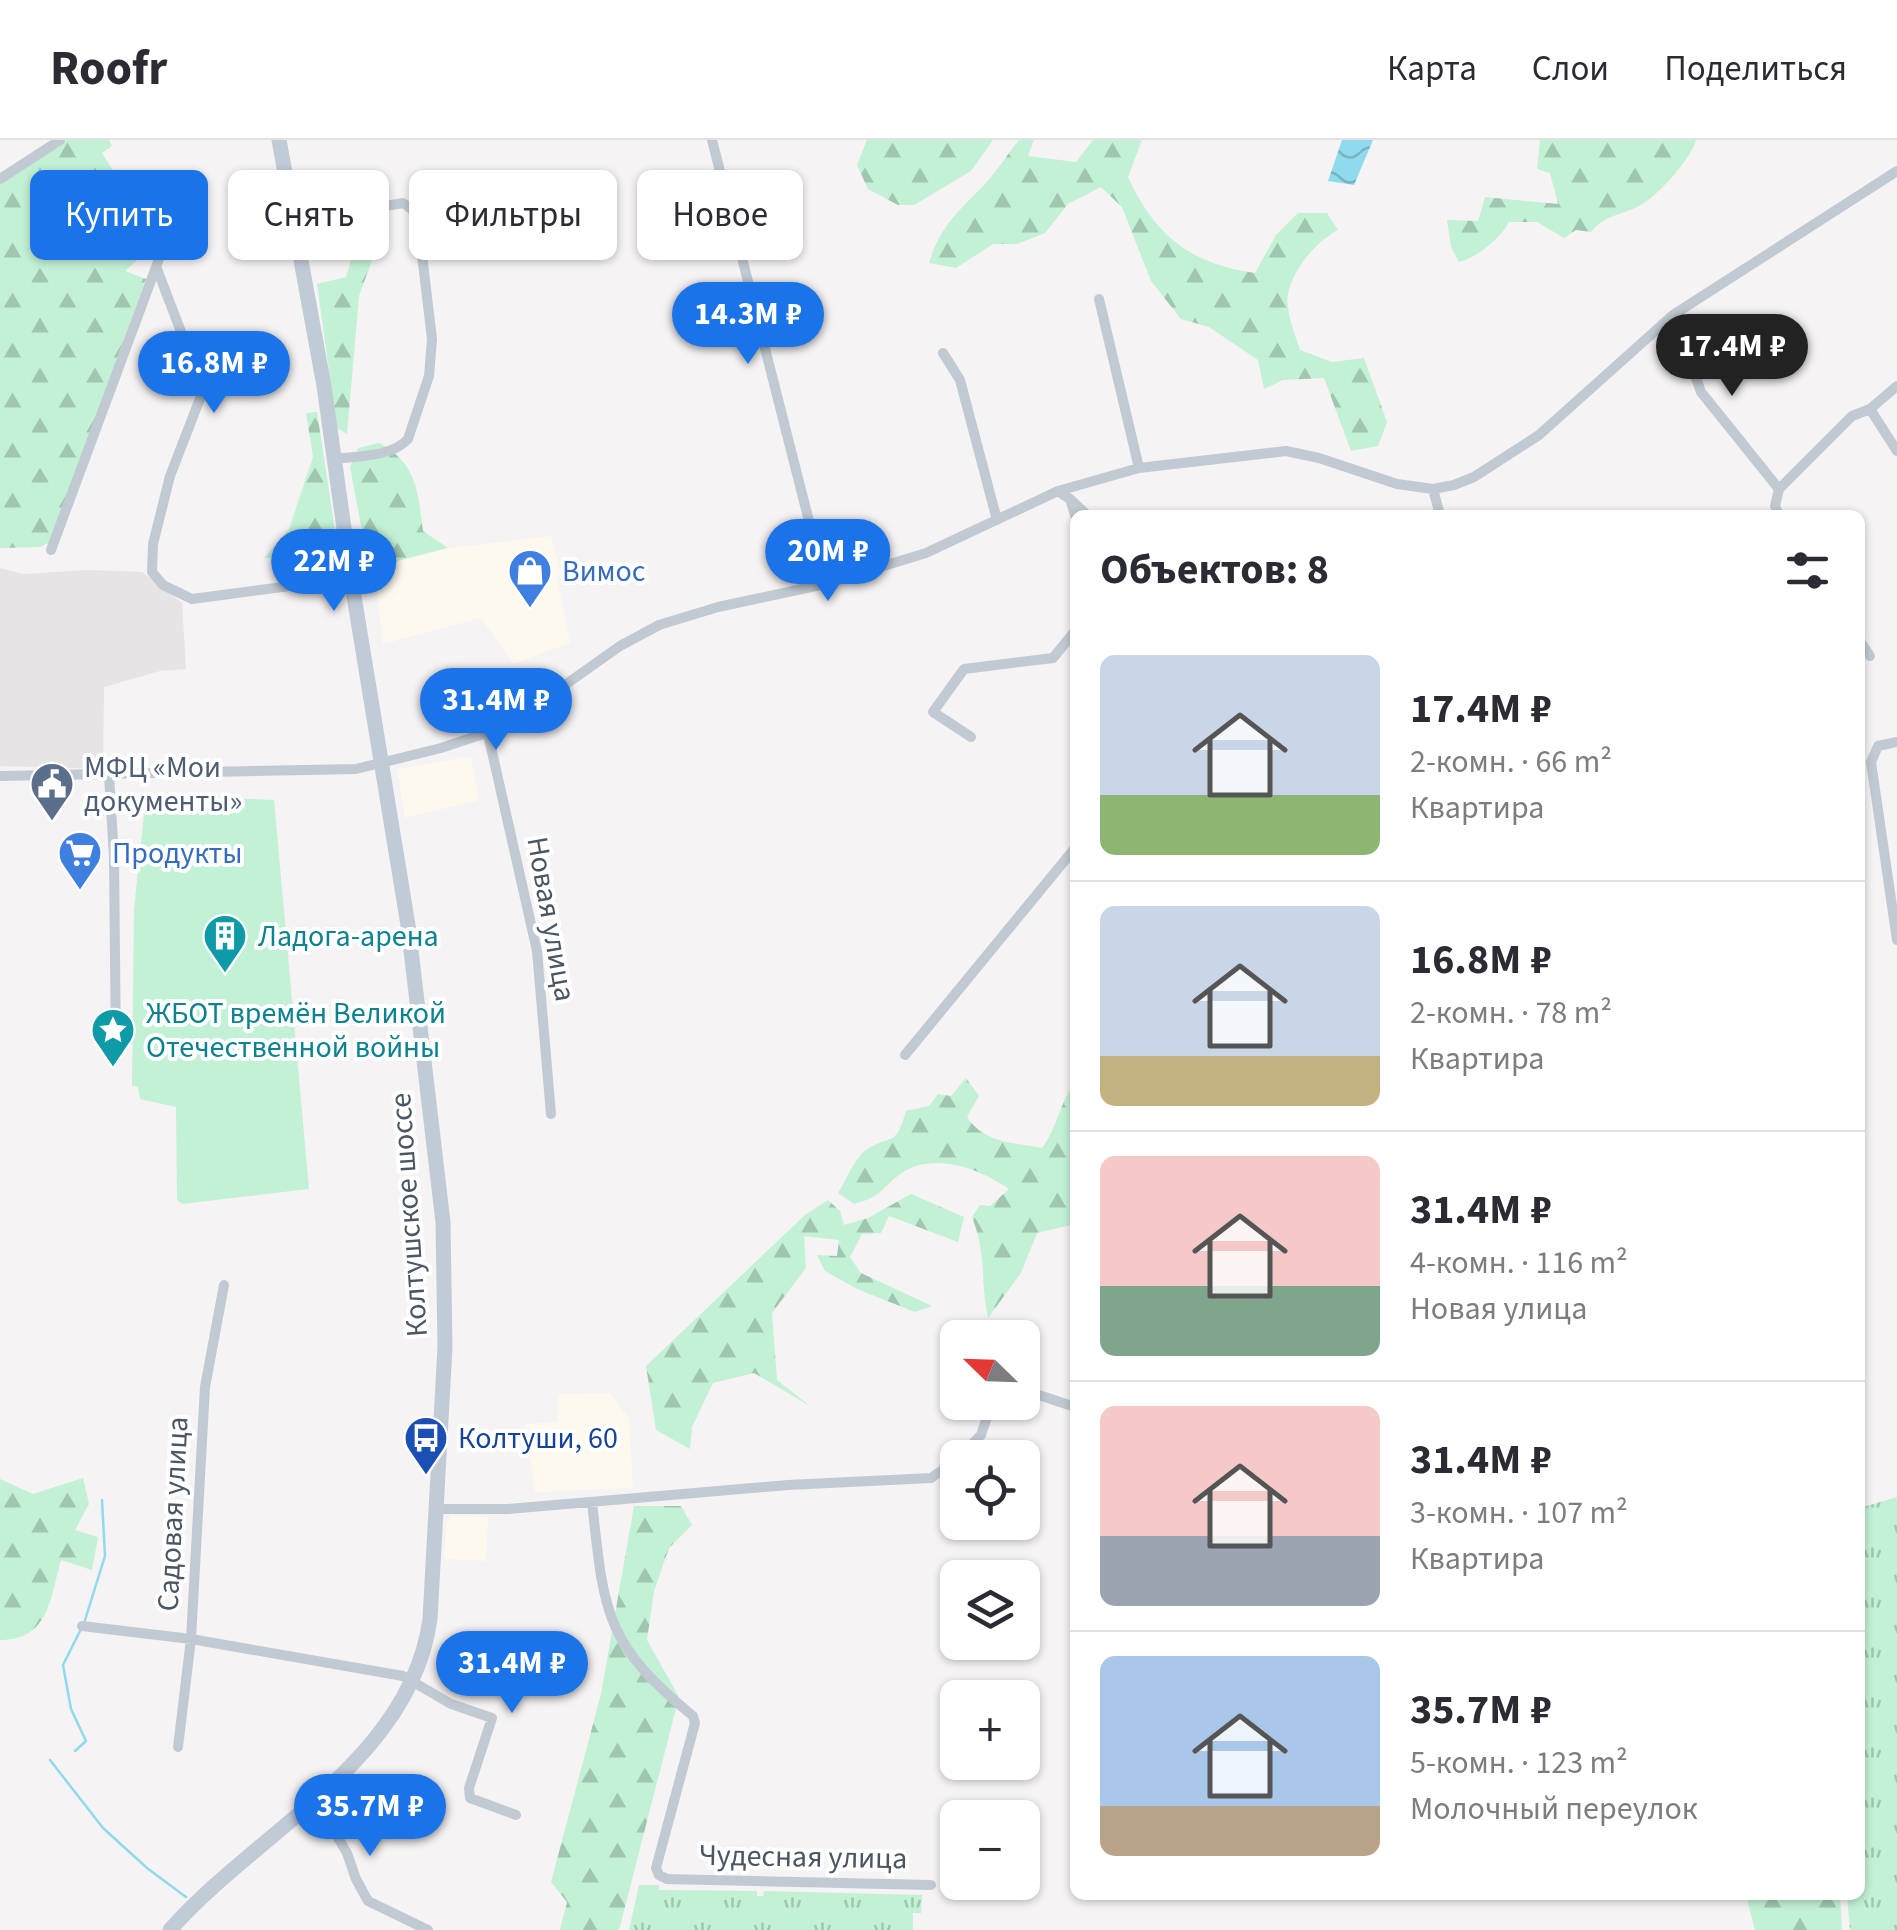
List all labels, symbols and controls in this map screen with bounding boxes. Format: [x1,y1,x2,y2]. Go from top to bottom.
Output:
text: Roofr [50,35,167,103]
text: Карта [1387,44,1477,94]
text: Слои [1532,44,1609,94]
text: Поделиться [1664,44,1847,94]
chip: Купить [30,170,208,260]
chip: Снять [228,170,389,260]
chip: Фильтры [409,170,617,260]
chip: Новое [637,170,803,260]
pin: 14.3M ₽ [656,282,840,367]
text: 14.3M ₽ [694,291,802,337]
pin: 17.4M ₽ [1640,314,1824,399]
text: 17.4M ₽ [1678,323,1786,369]
pin: 16.8M ₽ [122,331,306,416]
text: 16.8M ₽ [160,340,268,386]
pin: 20M ₽ [758,519,898,604]
text: 20M ₽ [787,528,869,574]
pin: 22M ₽ [264,529,404,614]
text: 22M ₽ [293,538,375,584]
text: Объектов: 8 [1100,540,1329,600]
icon: filters [1780,543,1835,598]
shop icon: Вимос [507,548,553,609]
place label: Вимос [562,550,646,593]
pin: 31.4M ₽ [404,668,588,753]
text: 31.4M ₽ [442,677,550,723]
text: 17.4M ₽ [1410,679,1552,739]
icon: home [1180,695,1300,815]
text: 2-комн. · 66 m² [1410,739,1612,785]
place label: МФЦ «Мои документы» [84,746,242,823]
public building icon: МФЦ «Мои документы» [29,761,75,822]
text: Квартира [1410,785,1544,831]
supermarket icon: Продукты [57,830,103,891]
place label: Продукты [112,832,243,875]
street label: Новая улица [515,833,587,1005]
building icon: Ладога-арена [202,913,248,974]
place label: Ладога-арена [258,915,439,958]
text: 16.8M ₽ [1410,930,1552,990]
icon: home [1180,946,1300,1066]
text: 2-комн. · 78 m² [1410,990,1612,1036]
place label: ЖБОТ времён Великой Отечественной войны [146,992,446,1069]
place icon: ЖБОТ времён Великой Отечественной войны [90,1007,136,1068]
text: Квартира [1410,1036,1544,1082]
street label: Колтушское шоссе [379,1092,439,1338]
text: 31.4M ₽ [1410,1180,1552,1240]
icon: home [1180,1196,1300,1316]
text: 4-комн. · 116 m² [1410,1240,1628,1286]
text: Новая улица [1410,1286,1587,1332]
north arrow [940,1320,1040,1420]
map controls [940,1320,1040,1900]
bus stop icon: Колтуши, 60 [403,1415,449,1476]
street label: Садовая улица [146,1416,200,1612]
place label: Колтуши, 60 [458,1417,618,1460]
text: 31.4M ₽ [1410,1430,1552,1490]
button: locate [940,1440,1040,1540]
icon: home [1180,1446,1300,1566]
text: 3-комн. · 107 m² [1410,1490,1628,1536]
text: Квартира [1410,1536,1544,1582]
button: layers [940,1560,1040,1660]
pin: 31.4M ₽ [420,1631,604,1716]
text: 31.4M ₽ [458,1640,566,1686]
button: + [940,1680,1040,1780]
text: 35.7M ₽ [1410,1680,1552,1740]
icon: home [1180,1696,1300,1816]
text: 5-комн. · 123 m² [1410,1740,1628,1786]
pin: 35.7M ₽ [278,1774,462,1859]
text: 35.7M ₽ [316,1783,424,1829]
text: Молочный переулок [1410,1786,1698,1832]
button: − [940,1800,1040,1900]
street label: Чудесная улица [698,1834,908,1880]

